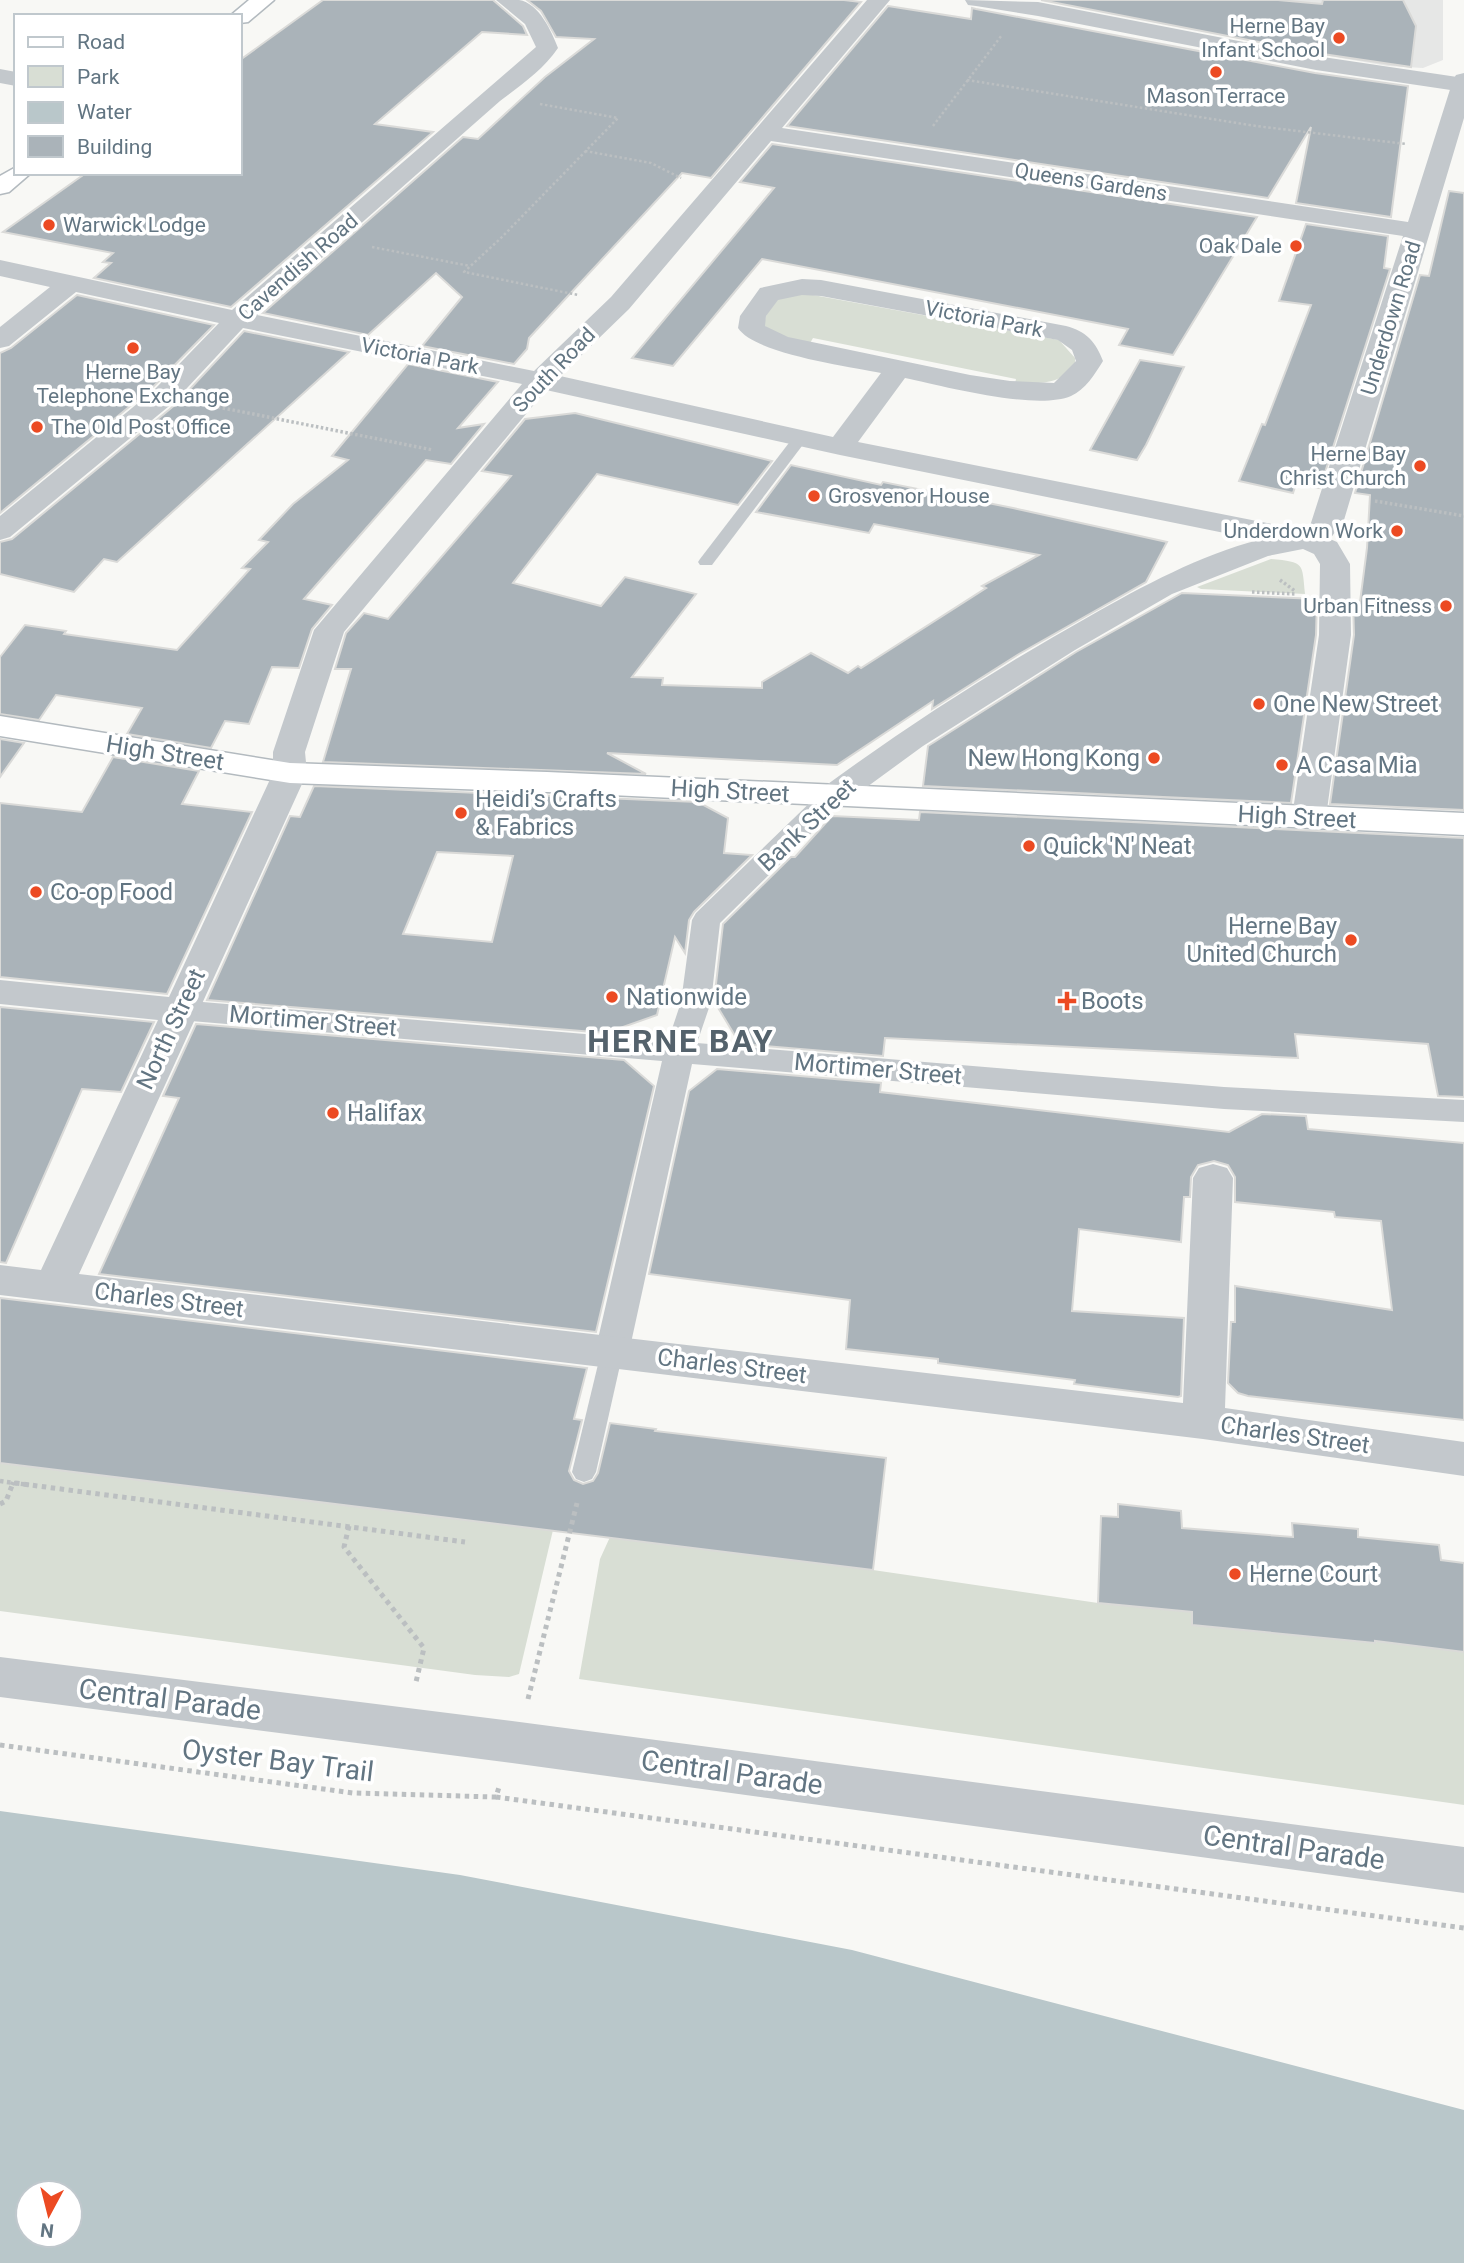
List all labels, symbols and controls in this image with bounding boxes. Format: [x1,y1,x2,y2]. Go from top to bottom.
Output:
legend [14,14,242,175]
place label: Herne Bay Infant School [1201,14,1325,62]
text: Road [77,30,125,54]
marker: Herne Bay Infant School [1331,30,1347,46]
marker: Mason Terrace [1208,64,1224,80]
text: Park [77,65,120,89]
place label: Mason Terrace [1147,84,1286,108]
text: Water [77,100,132,124]
text: Building [77,135,152,159]
street label: Queens Gardens [1013,158,1169,206]
street label: Cavendish Road [233,209,363,325]
place label: Warwick Lodge [63,213,206,237]
marker: Warwick Lodge [41,217,57,233]
place label: Oak Dale [1199,234,1282,258]
marker: Oak Dale [1288,238,1304,254]
street label: Underdown Road [1356,238,1426,398]
street label: Victoria Park [923,296,1045,342]
street label: South Road [508,323,600,417]
street label: Victoria Park [359,333,481,379]
marker: Herne Bay Telephone Exchange [125,340,141,356]
place label: Herne Bay Telephone Exchange [37,360,229,408]
place label: The Old Post Office [51,415,231,439]
marker: The Old Post Office [29,419,45,435]
place label: Herne Bay Christ Church [1279,442,1406,490]
marker: Herne Bay Christ Church [1412,458,1428,474]
place label: Grosvenor House [828,484,990,508]
marker: Grosvenor House [806,488,822,504]
place label: Underdown Work [1223,519,1383,543]
marker: Underdown Work [1389,523,1405,539]
place label: Urban Fitness [1303,594,1432,618]
marker: Urban Fitness [1438,598,1454,614]
place label: One New Street [1273,690,1439,718]
marker: One New Street [1251,696,1267,712]
street label: High Street [104,730,226,776]
place label: New Hong Kong [968,744,1140,772]
marker: New Hong Kong [1146,750,1162,766]
place label: A Casa Mia [1296,751,1418,779]
marker: A Casa Mia [1274,757,1290,773]
street label: Bank Street [753,773,862,877]
street label: High Street [670,774,790,808]
place label: Heidi’s Crafts & Fabrics [475,785,617,841]
street label: High Street [1237,800,1357,834]
marker: Heidi’s Crafts & Fabrics [453,805,469,821]
place label: Quick 'N' Neat [1043,832,1192,860]
marker: Quick 'N' Neat [1021,838,1037,854]
place label: Co-op Food [50,878,173,906]
marker: Co-op Food [28,884,44,900]
place label: Herne Bay United Church [1187,912,1338,968]
marker: Herne Bay United Church [1343,932,1359,948]
street label: North Street [131,964,211,1094]
place label: Nationwide [626,983,747,1011]
place label: Boots [1081,987,1144,1015]
marker: Nationwide [604,989,620,1005]
marker: Boots [1059,993,1075,1009]
street label: Mortimer Street [228,1000,398,1042]
district label: HERNE BAY [587,1022,775,1060]
street label: Mortimer Street [793,1048,963,1090]
place label: Halifax [347,1099,422,1127]
marker: Halifax [325,1105,341,1121]
street label: Charles Street [93,1277,245,1323]
street label: Charles Street [656,1343,808,1389]
street label: Charles Street [1219,1411,1371,1459]
place label: Herne Court [1249,1560,1378,1588]
marker: Herne Court [1227,1566,1243,1582]
street label: Central Parade [77,1672,263,1727]
street label: Oyster Bay Trail [180,1732,376,1789]
street label: Central Parade [639,1743,825,1802]
street label: Central Parade [1201,1818,1387,1877]
north arrow [14,2179,84,2249]
text: N [39,2218,55,2243]

